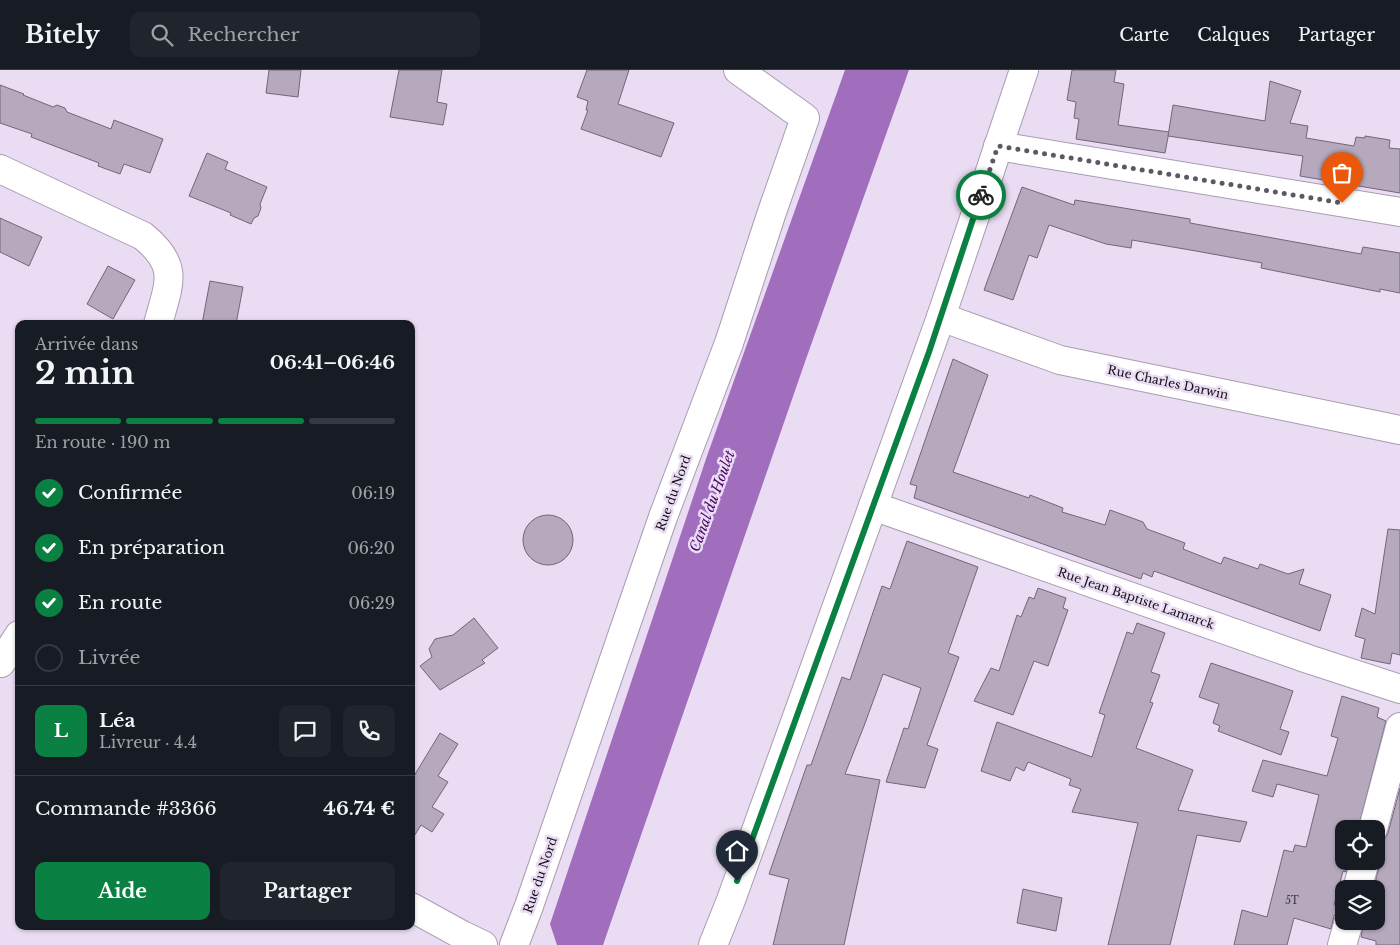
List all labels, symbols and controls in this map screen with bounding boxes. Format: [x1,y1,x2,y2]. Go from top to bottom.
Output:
search box [130,12,480,57]
text: Bitely [25,20,100,49]
icon: search [148,21,176,49]
text: Rechercher [188,23,300,46]
text: Carte [1119,24,1169,46]
text: Calques [1197,24,1270,46]
text: Partager [1298,24,1375,46]
pin [1321,152,1363,203]
icon: bag [1328,159,1356,187]
courier [956,170,1006,220]
icon: bike [967,181,995,209]
text: Arrivée dans [35,334,138,354]
text: 06:41–06:46 [270,351,395,374]
text: 2 min [35,353,135,393]
street label: Rue Charles Darwin [1106,362,1230,402]
text: En route · 190 m [35,432,170,452]
water label: Canal du Houlet [685,447,739,554]
street label: Rue du Nord [652,453,694,533]
icon: check [35,479,63,507]
text: Confirmée [78,481,182,504]
text: 06:19 [351,483,395,503]
icon: check [35,534,63,562]
text: En préparation [78,536,225,559]
text: 06:20 [347,538,395,558]
street label: Rue Jean Baptiste Lamarck [1056,564,1217,632]
icon: check [35,589,63,617]
text: En route [78,591,162,614]
text: 06:29 [349,593,395,613]
text: Livrée [78,646,140,669]
button: chat [279,705,331,757]
button: phone [343,705,395,757]
text: Léa [99,709,135,732]
text: L [54,719,68,742]
text: Livreur · 4.4 [99,732,197,752]
text: Commande #3366 [35,797,217,820]
text: 46.74 € [323,797,395,820]
map controls [1335,820,1385,930]
button: locate [1335,820,1385,870]
pin [716,830,758,881]
street label: Rue du Nord [520,835,560,915]
icon: home [723,837,751,865]
button: Aide [35,862,210,920]
button: Partager [220,862,395,920]
button: layers [1335,880,1385,930]
house number: 5T [1285,894,1299,907]

